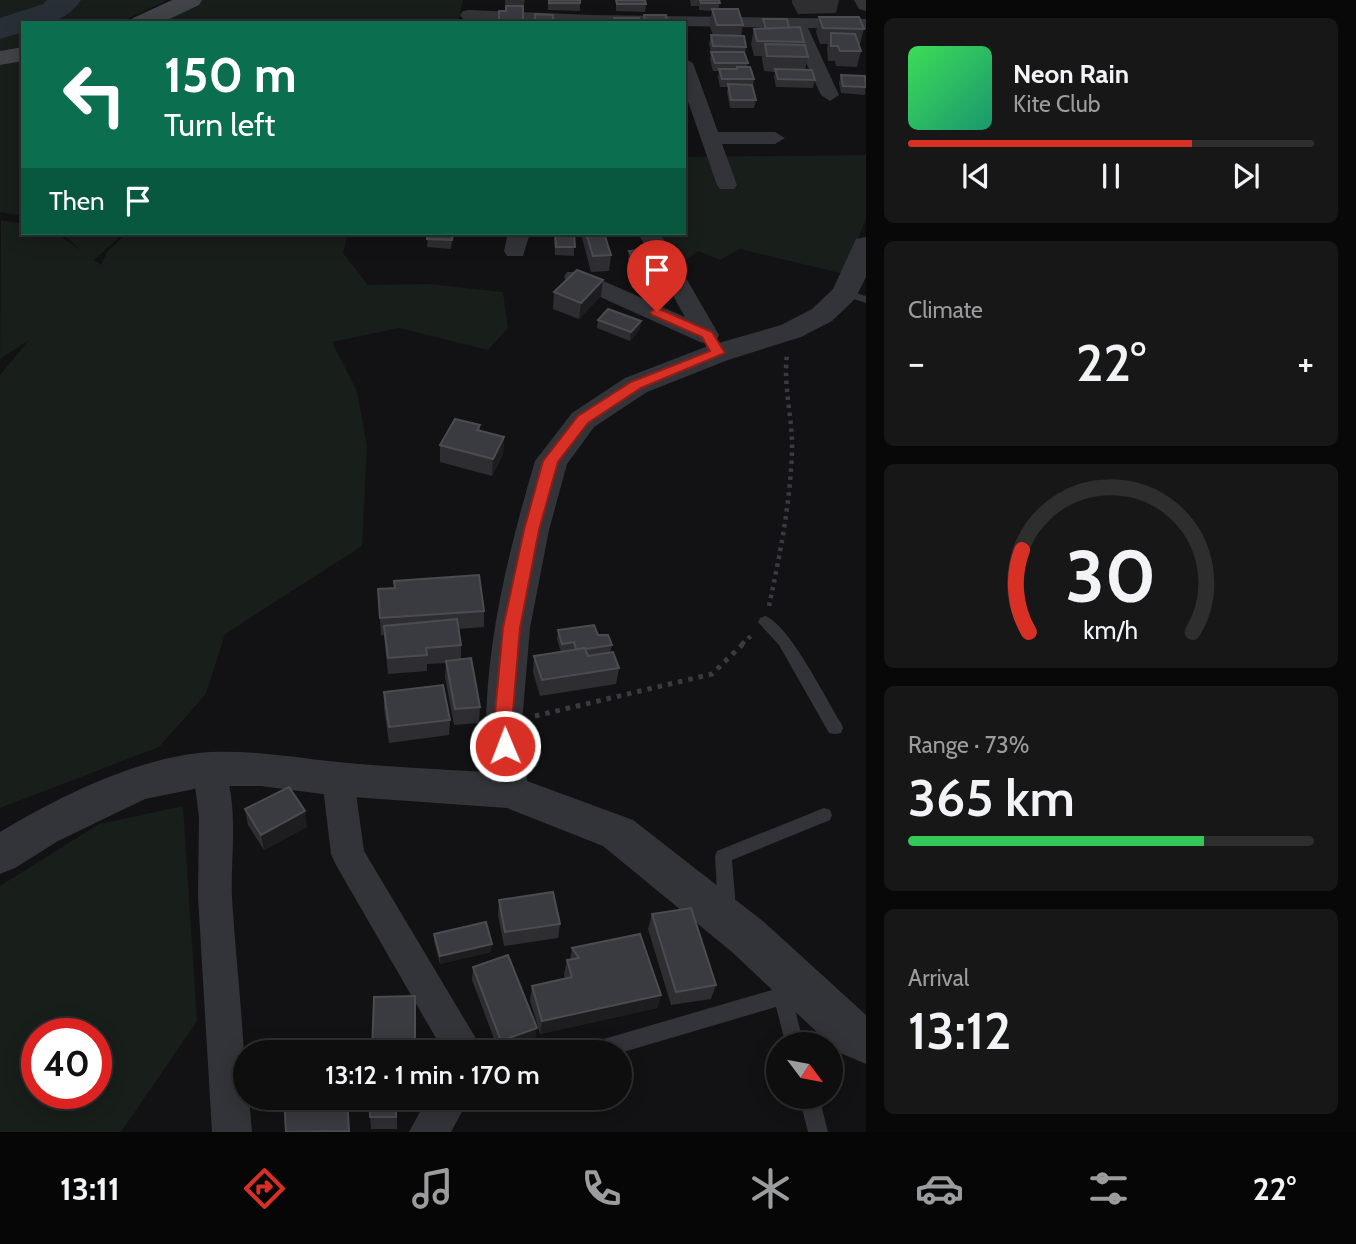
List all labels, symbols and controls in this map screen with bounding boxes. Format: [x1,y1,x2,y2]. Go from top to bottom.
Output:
text: 150 m [164,45,297,104]
icon: left [49,49,140,140]
text: Neon Rain [1013,58,1129,90]
text: Kite Club [1013,90,1100,118]
text: Turn left [164,105,275,144]
icon: previous [957,157,995,195]
icon: pause [1092,157,1130,195]
icon: next [1227,157,1265,195]
icon: arrive [119,182,157,220]
text: Then [49,185,105,217]
pin [627,240,687,312]
icon: arrive [638,251,676,289]
text: Climate [908,296,983,324]
text: 22° [1076,331,1146,394]
text: − [908,339,925,386]
text: + [1297,339,1314,386]
text: 30 [1066,532,1156,620]
text: km/h [1084,615,1138,645]
position arrow [468,709,542,783]
text: Range · 73% [908,731,1029,759]
text: 365 km [908,766,1075,829]
text: Arrival [908,964,969,992]
text: 13:12 [908,999,1012,1062]
speed limit sign: 40 [21,1018,112,1109]
north arrow [766,1032,844,1110]
map controls [766,1032,843,1109]
text: 13:12 · 1 min · 170 m [325,1059,540,1091]
icon: directions [240,1164,289,1213]
icon: music [408,1164,457,1213]
icon: phone [577,1164,626,1213]
icon: climate [746,1164,795,1213]
icon: car [915,1164,964,1213]
icon: filters [1084,1164,1133,1213]
text: 13:11 [60,1169,120,1208]
text: 22° [1253,1169,1296,1208]

